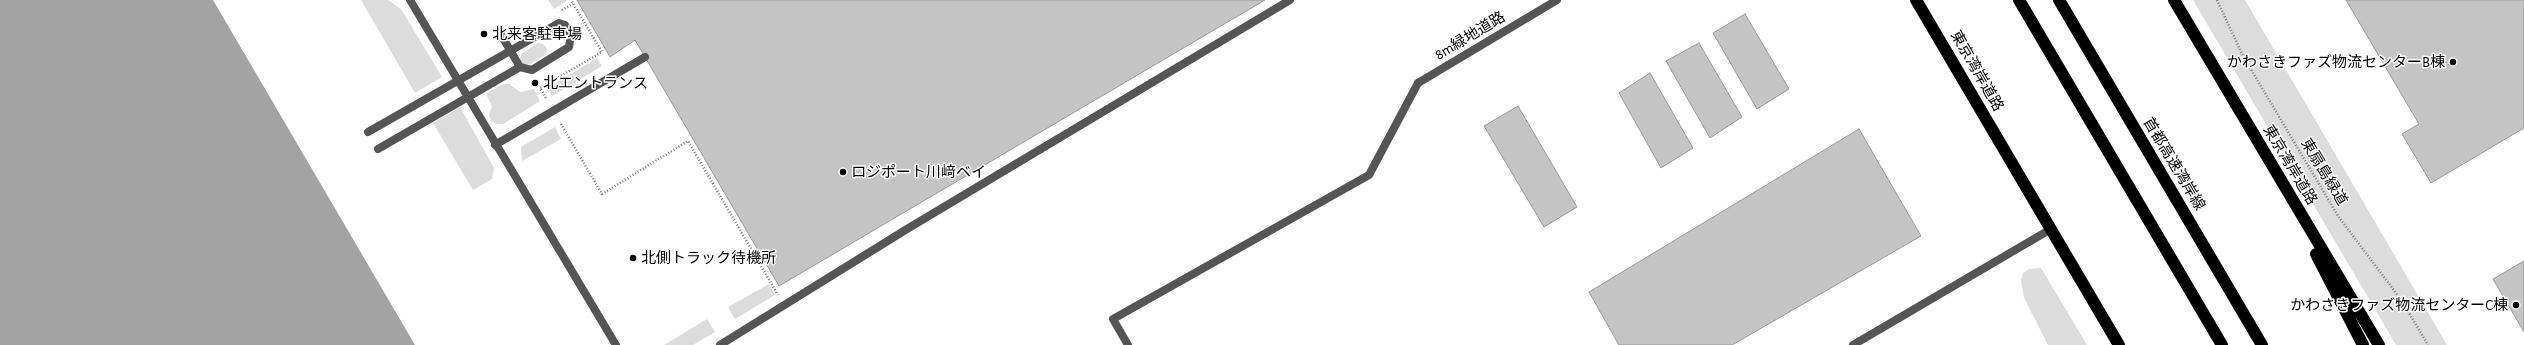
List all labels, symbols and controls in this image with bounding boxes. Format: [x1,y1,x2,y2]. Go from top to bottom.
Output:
street label: 8m緑地道路 [1431,8,1509,64]
place label: 北来客駐車場 [492,25,582,43]
street label: 東京湾岸道路 [1947,28,2007,114]
marker: 北来客駐車場 [479,29,489,39]
place label: かわさきファズ物流センターB棟 [2227,53,2445,71]
marker: かわさきファズ物流センターB棟 [2448,57,2458,67]
place label: 北エントランス [543,74,648,92]
marker: 北エントランス [530,78,540,88]
street label: 首都高速湾岸線 [2139,114,2209,214]
street label: 東京湾岸道路 [2259,122,2321,208]
street label: 東扇島緑道 [2297,135,2351,209]
place label: ロジポート川﨑ベイ [851,163,986,181]
marker: ロジポート川﨑ベイ [838,167,848,177]
place label: 北側トラック待機所 [641,249,776,267]
marker: 北側トラック待機所 [628,253,638,263]
place label: かわさきファズ物流センターC棟 [2290,296,2508,314]
marker: かわさきファズ物流センターC棟 [2511,300,2521,310]

